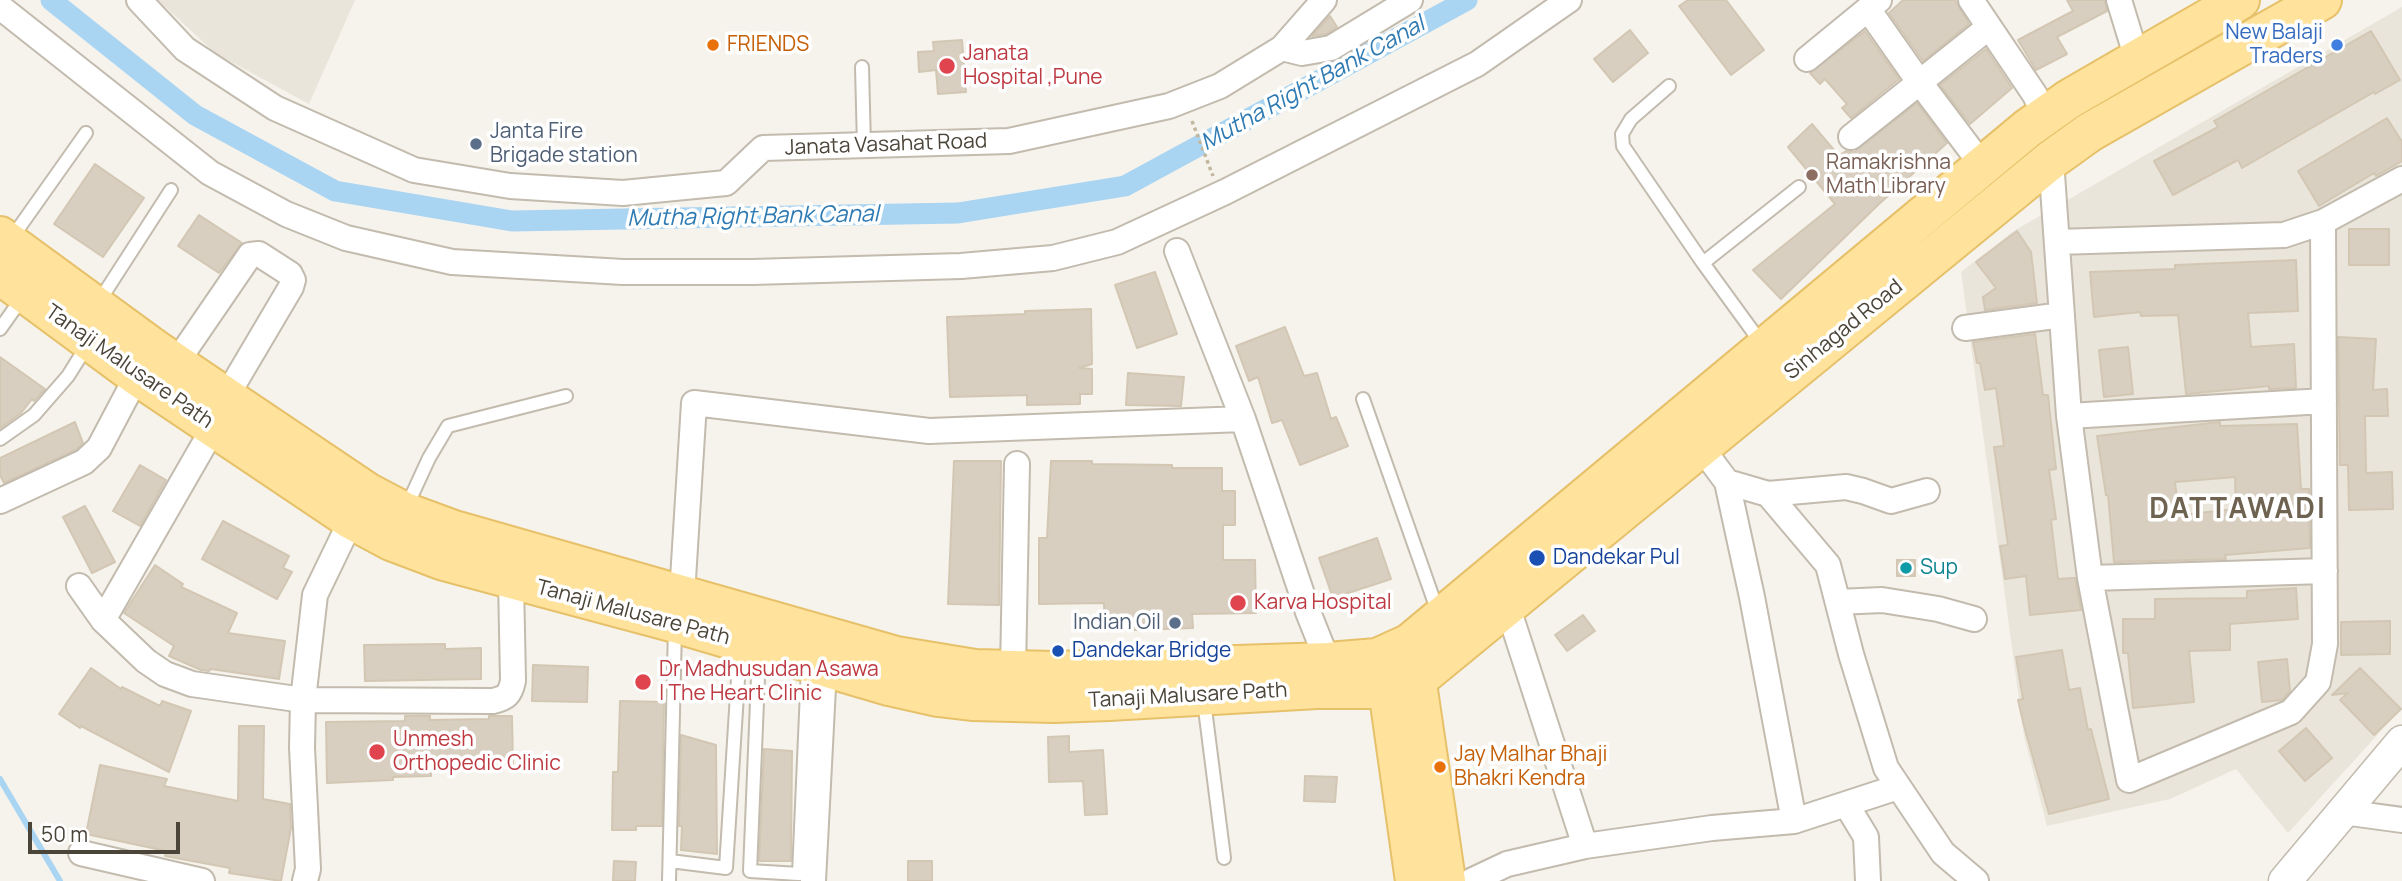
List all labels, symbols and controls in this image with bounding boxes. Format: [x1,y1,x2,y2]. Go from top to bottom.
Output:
water label: Mutha Right Bank Canal [1196,11,1430,157]
place label: New Balaji Traders [2225,20,2323,70]
place label: FRIENDS [727,32,809,58]
marker: FRIENDS [705,37,721,53]
marker: New Balaji Traders [2329,37,2345,53]
place label: Janata Hospital ,Pune [963,41,1103,91]
marker: Janata Hospital ,Pune [937,56,957,76]
place label: Janta Fire Brigade station [490,119,638,169]
street label: Janata Vasahat Road [784,129,988,161]
marker: Janta Fire Brigade station [468,136,484,152]
place label: Ramakrishna Math Library [1826,150,1951,200]
marker: Ramakrishna Math Library [1804,167,1820,183]
water label: Mutha Right Bank Canal [627,201,879,233]
street label: Sinhagad Road [1780,275,1908,385]
street label: Tanaji Malusare Path [40,300,218,434]
district label: DATTAWADI [2150,493,2326,527]
place label: Dandekar Pul [1553,545,1680,571]
marker: Dandekar Pul [1527,548,1547,568]
place label: Sup [1920,555,1958,581]
marker: Sup [1898,560,1914,576]
street label: Tanaji Malusare Path [534,575,732,651]
place label: Karva Hospital [1254,590,1392,616]
marker: Karva Hospital [1228,593,1248,613]
place label: Indian Oil [1073,610,1161,636]
marker: Indian Oil [1167,615,1183,631]
place label: Dandekar Bridge [1072,638,1231,664]
marker: Dandekar Bridge [1050,643,1066,659]
place label: Dr Madhusudan Asawa | The Heart Clinic [659,657,879,707]
marker: Dr Madhusudan Asawa | The Heart Clinic [633,672,653,692]
street label: Tanaji Malusare Path [1088,678,1288,714]
place label: Unmesh Orthopedic Clinic [393,727,561,777]
marker: Unmesh Orthopedic Clinic [367,742,387,762]
place label: Jay Malhar Bhaji Bhakri Kendra [1454,742,1607,792]
marker: Jay Malhar Bhaji Bhakri Kendra [1432,759,1448,775]
scale bar [32,808,184,852]
text: 50 m [41,820,88,848]

